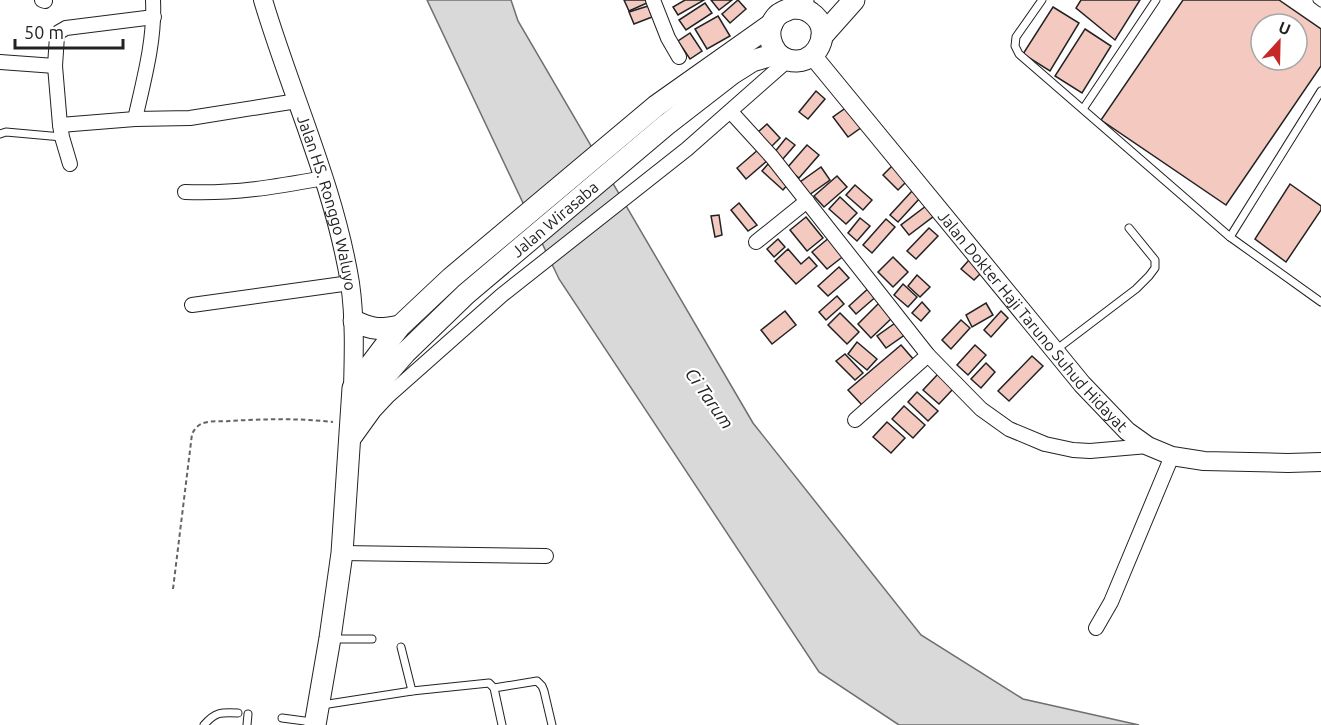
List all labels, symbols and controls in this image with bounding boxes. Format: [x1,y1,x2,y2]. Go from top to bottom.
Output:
scale bar [15,12,123,50]
north arrow [1249,12,1309,72]
text: U [1276,18,1293,39]
text: 50 m [24,22,64,42]
street label: Jalan HS. Ronggo Waluyo [294,113,360,292]
street label: Jalan Wirasaba [508,177,602,260]
street label: Jalan Dokter Haji Taruno Suhud Hidayat [935,207,1132,436]
water label: Ci Tarum [682,364,738,432]

